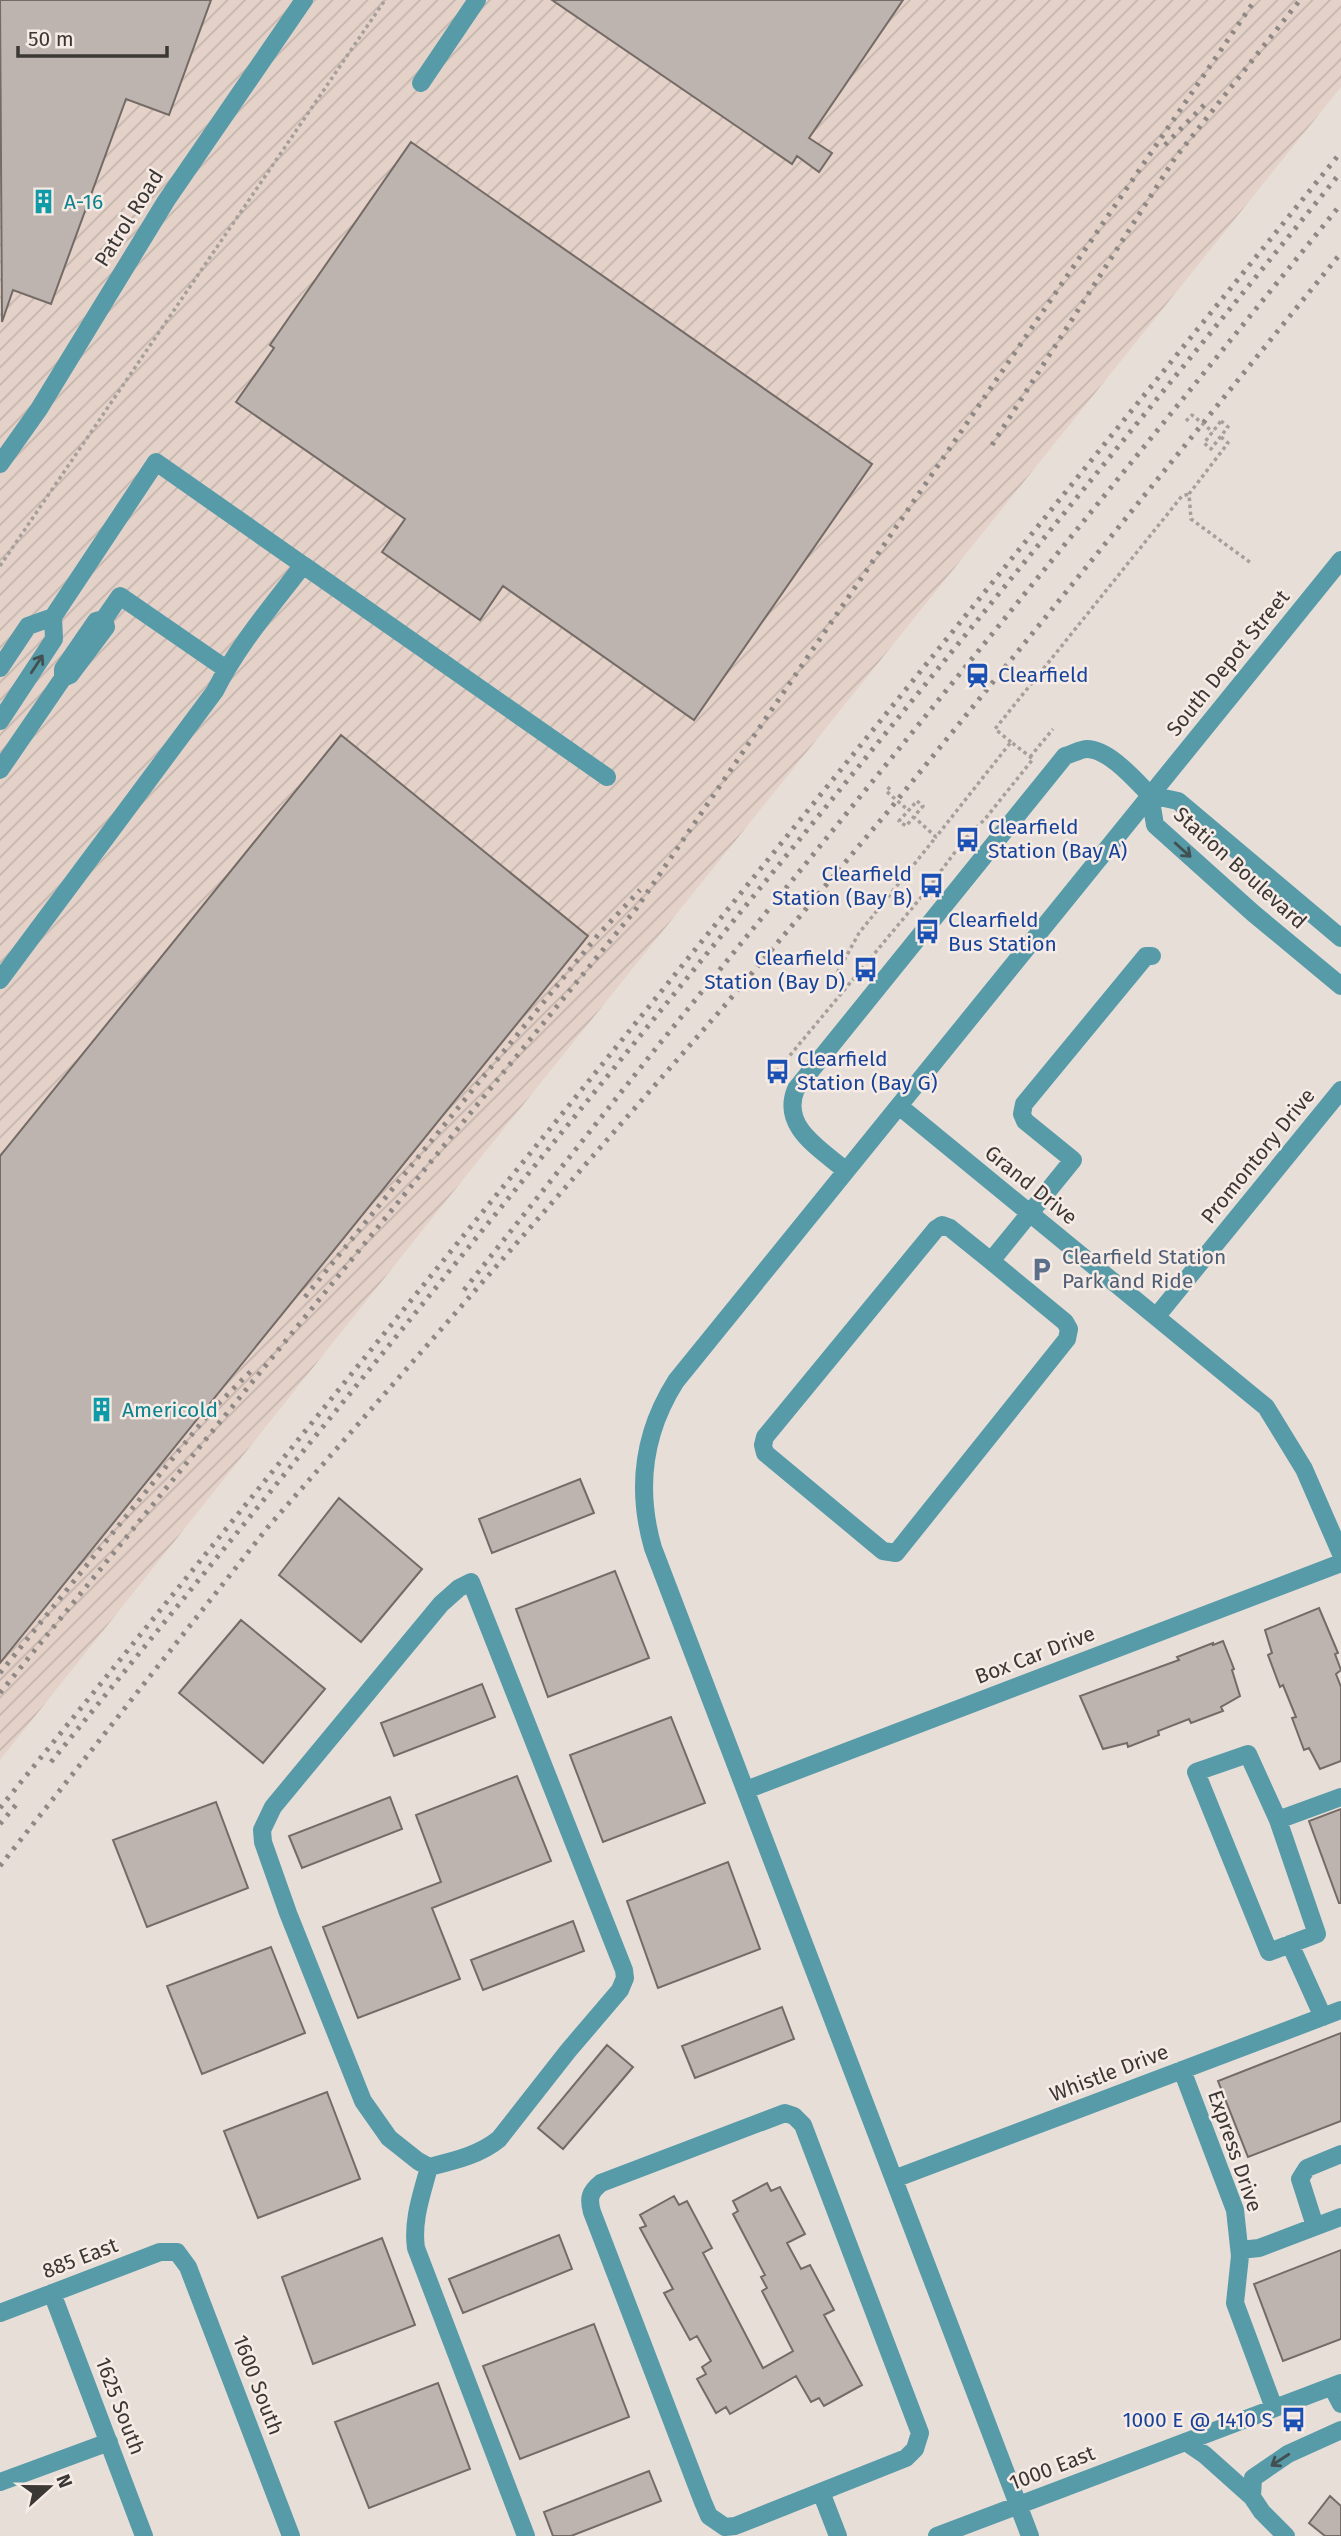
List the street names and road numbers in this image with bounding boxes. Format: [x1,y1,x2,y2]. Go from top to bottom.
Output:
street label: Patrol Road [89,164,169,272]
street label: South Depot Street [1161,584,1295,742]
street label: Station Boulevard [1168,801,1312,935]
street label: Promontory Drive [1195,1083,1321,1229]
street label: Grand Drive [979,1140,1083,1230]
street label: Box Car Drive [971,1620,1099,1690]
street label: Whistle Drive [1046,2038,1172,2108]
street label: Express Drive [1202,2087,1268,2215]
street label: 885 East [39,2232,122,2284]
street label: 1600 South [227,2331,289,2439]
street label: 1625 South [90,2354,150,2458]
street label: 1000 East [1006,2440,1099,2496]

